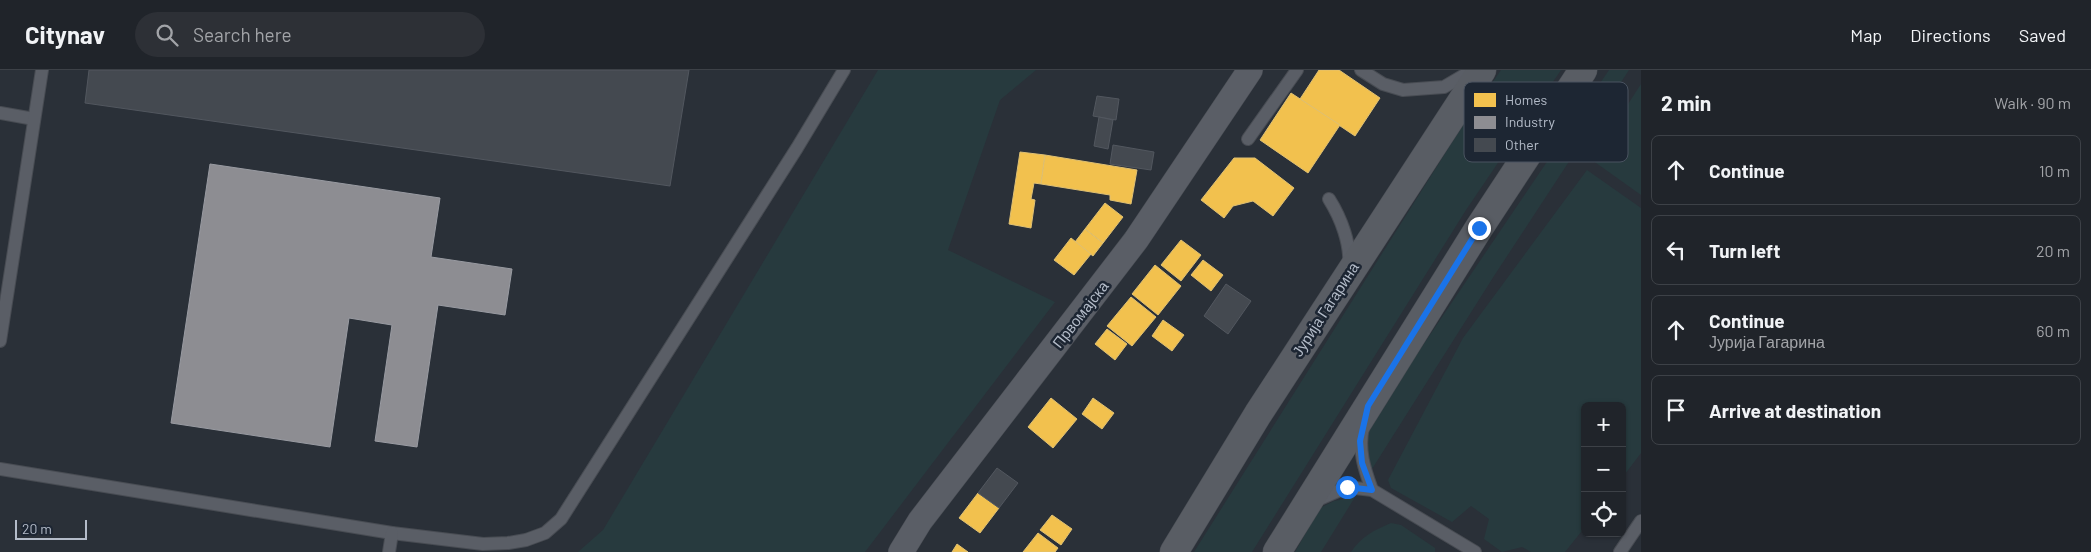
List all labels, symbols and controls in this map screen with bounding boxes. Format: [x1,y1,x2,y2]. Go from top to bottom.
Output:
search box [135,12,485,57]
text: Citynav [25,20,105,49]
icon: search [153,21,181,49]
text: Search here [193,23,292,46]
text: Map [1850,24,1882,46]
text: Directions [1910,24,1991,46]
text: Saved [2019,24,2066,46]
legend [1464,82,1628,162]
text: 2 min [1661,90,1711,115]
text: Homes [1505,91,1548,108]
text: Walk · 90 m [1994,93,2071,112]
text: Industry [1505,113,1556,130]
text: Other [1505,136,1539,153]
icon: ahead [1662,156,1690,184]
text: Continue [1709,159,1785,182]
text: 10 m [2039,161,2070,180]
route end [1468,217,1491,240]
icon: left [1662,236,1690,264]
text: Turn left [1709,239,1780,262]
text: 20 m [2036,241,2070,260]
street label: Јурија Гагарина [1288,258,1363,359]
street label: Првомајска [1048,276,1112,351]
text: Continue [1709,309,1785,332]
icon: ahead [1662,316,1690,344]
text: 60 m [2036,321,2070,340]
text: Јурија Гагарина [1709,332,1825,351]
icon: arrive [1662,396,1690,424]
text: Arrive at destination [1709,399,1881,422]
map controls [1581,402,1626,537]
button: + [1581,402,1626,447]
button: − [1581,447,1626,492]
route start [1336,476,1359,499]
button: locate [1581,492,1626,537]
scale bar [15,517,88,540]
text: 20 m [22,520,52,537]

